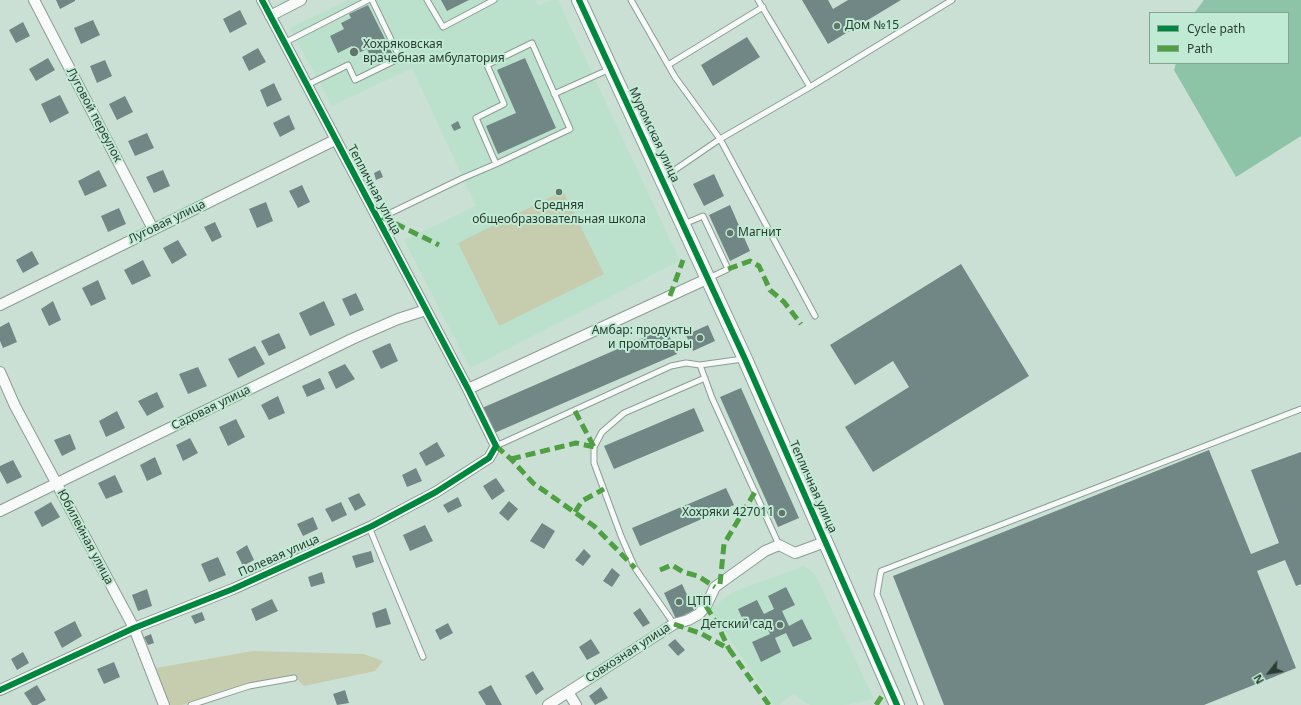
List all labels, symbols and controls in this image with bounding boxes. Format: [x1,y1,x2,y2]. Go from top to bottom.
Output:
legend [1149,12,1289,64]
place label: Дом №15 [845,19,899,33]
text: Cycle path [1187,20,1245,37]
marker: Дом №15 [832,21,842,31]
place label: Хохряковская врачебная амбулатория [363,38,505,66]
text: Path [1187,40,1213,57]
marker: Хохряковская врачебная амбулатория [348,46,360,58]
street label: Луговой переулок [63,65,125,165]
street label: Муромская улица [626,85,682,185]
street label: Тепличная улица [344,143,404,237]
marker: Средняя общеобразовательная школа [554,187,564,197]
street label: Луговая улица [126,197,208,247]
place label: Средняя общеобразовательная школа [472,199,646,227]
place label: Магнит [738,226,781,240]
marker: Магнит [725,228,735,238]
place label: Амбар: продукты и промтовары [592,324,692,352]
marker: Амбар: продукты и промтовары [695,333,705,343]
street label: Садовая улица [169,383,253,433]
street label: Тепличная улица [786,439,840,535]
street label: Юбилейная улица [54,487,116,587]
place label: Хохряки 427011 [682,506,774,520]
marker: Хохряки 427011 [777,508,787,518]
street label: Полевая улица [236,532,322,580]
place label: ЦТП [687,595,711,609]
marker: ЦТП [674,597,684,607]
place label: Детский сад [701,618,772,632]
street label: Совхозная улица [583,620,673,686]
marker: Детский сад [775,620,785,630]
north arrow [1249,653,1289,693]
text: N [1250,672,1267,687]

